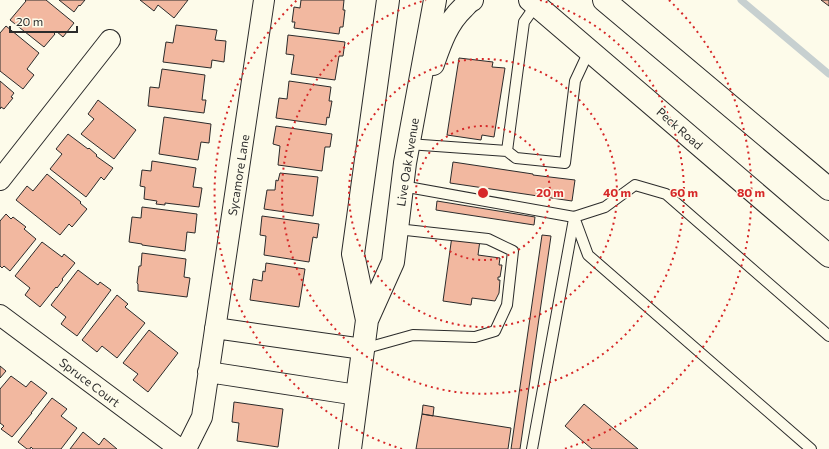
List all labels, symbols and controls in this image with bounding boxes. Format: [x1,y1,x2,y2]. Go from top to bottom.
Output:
scale bar [10,8,77,34]
text: 20 m [16,14,43,28]
street label: Peck Road [654,104,706,152]
street label: Live Oak Avenue [393,117,421,207]
street label: Sycamore Lane [225,133,251,217]
text: 20 m [536,185,564,199]
text: 40 m [603,185,631,199]
text: 60 m [670,185,698,199]
text: 80 m [737,185,765,199]
centre of rings [476,186,490,200]
street label: Spruce Court [57,355,123,409]

